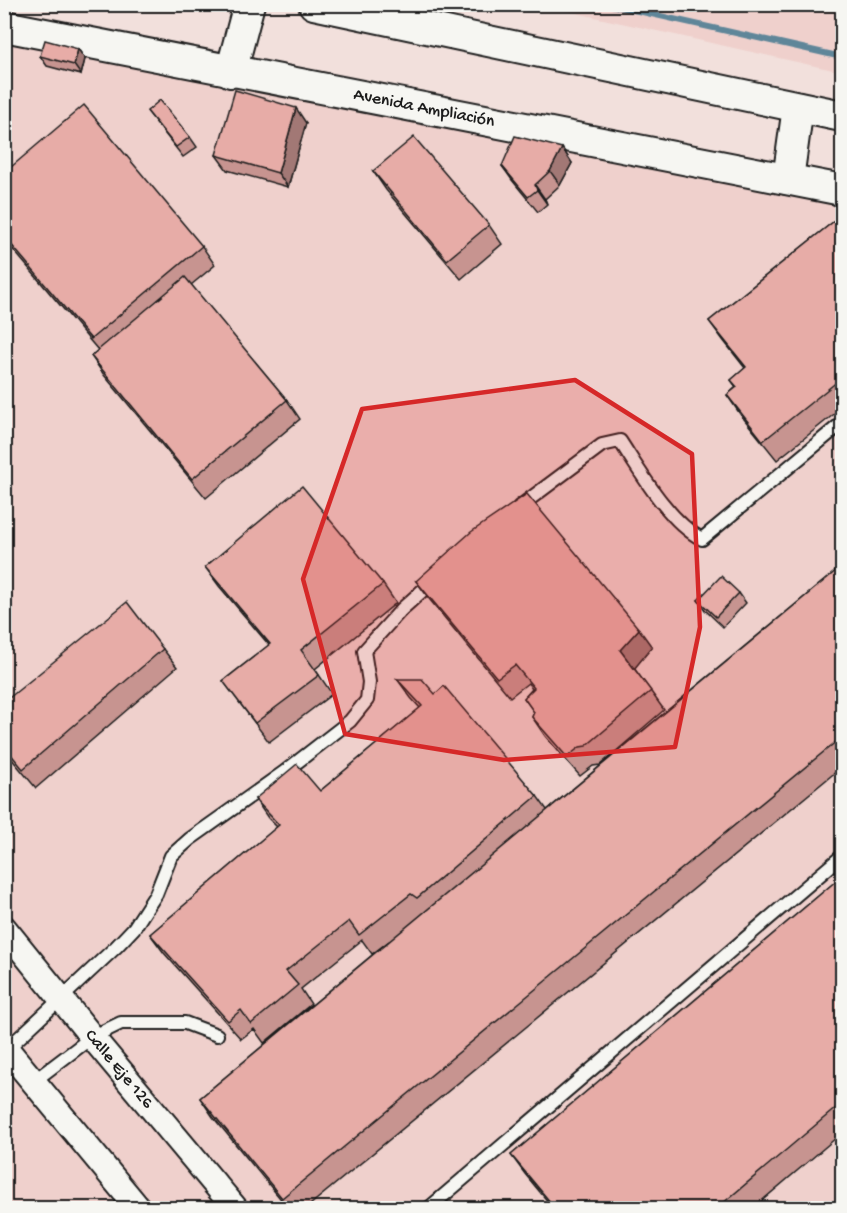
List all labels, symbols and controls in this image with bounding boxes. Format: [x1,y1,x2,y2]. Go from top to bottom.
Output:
street label: Avenida Ampliación [352,84,497,132]
street label: Calle Eje 126 [80,1025,158,1114]

